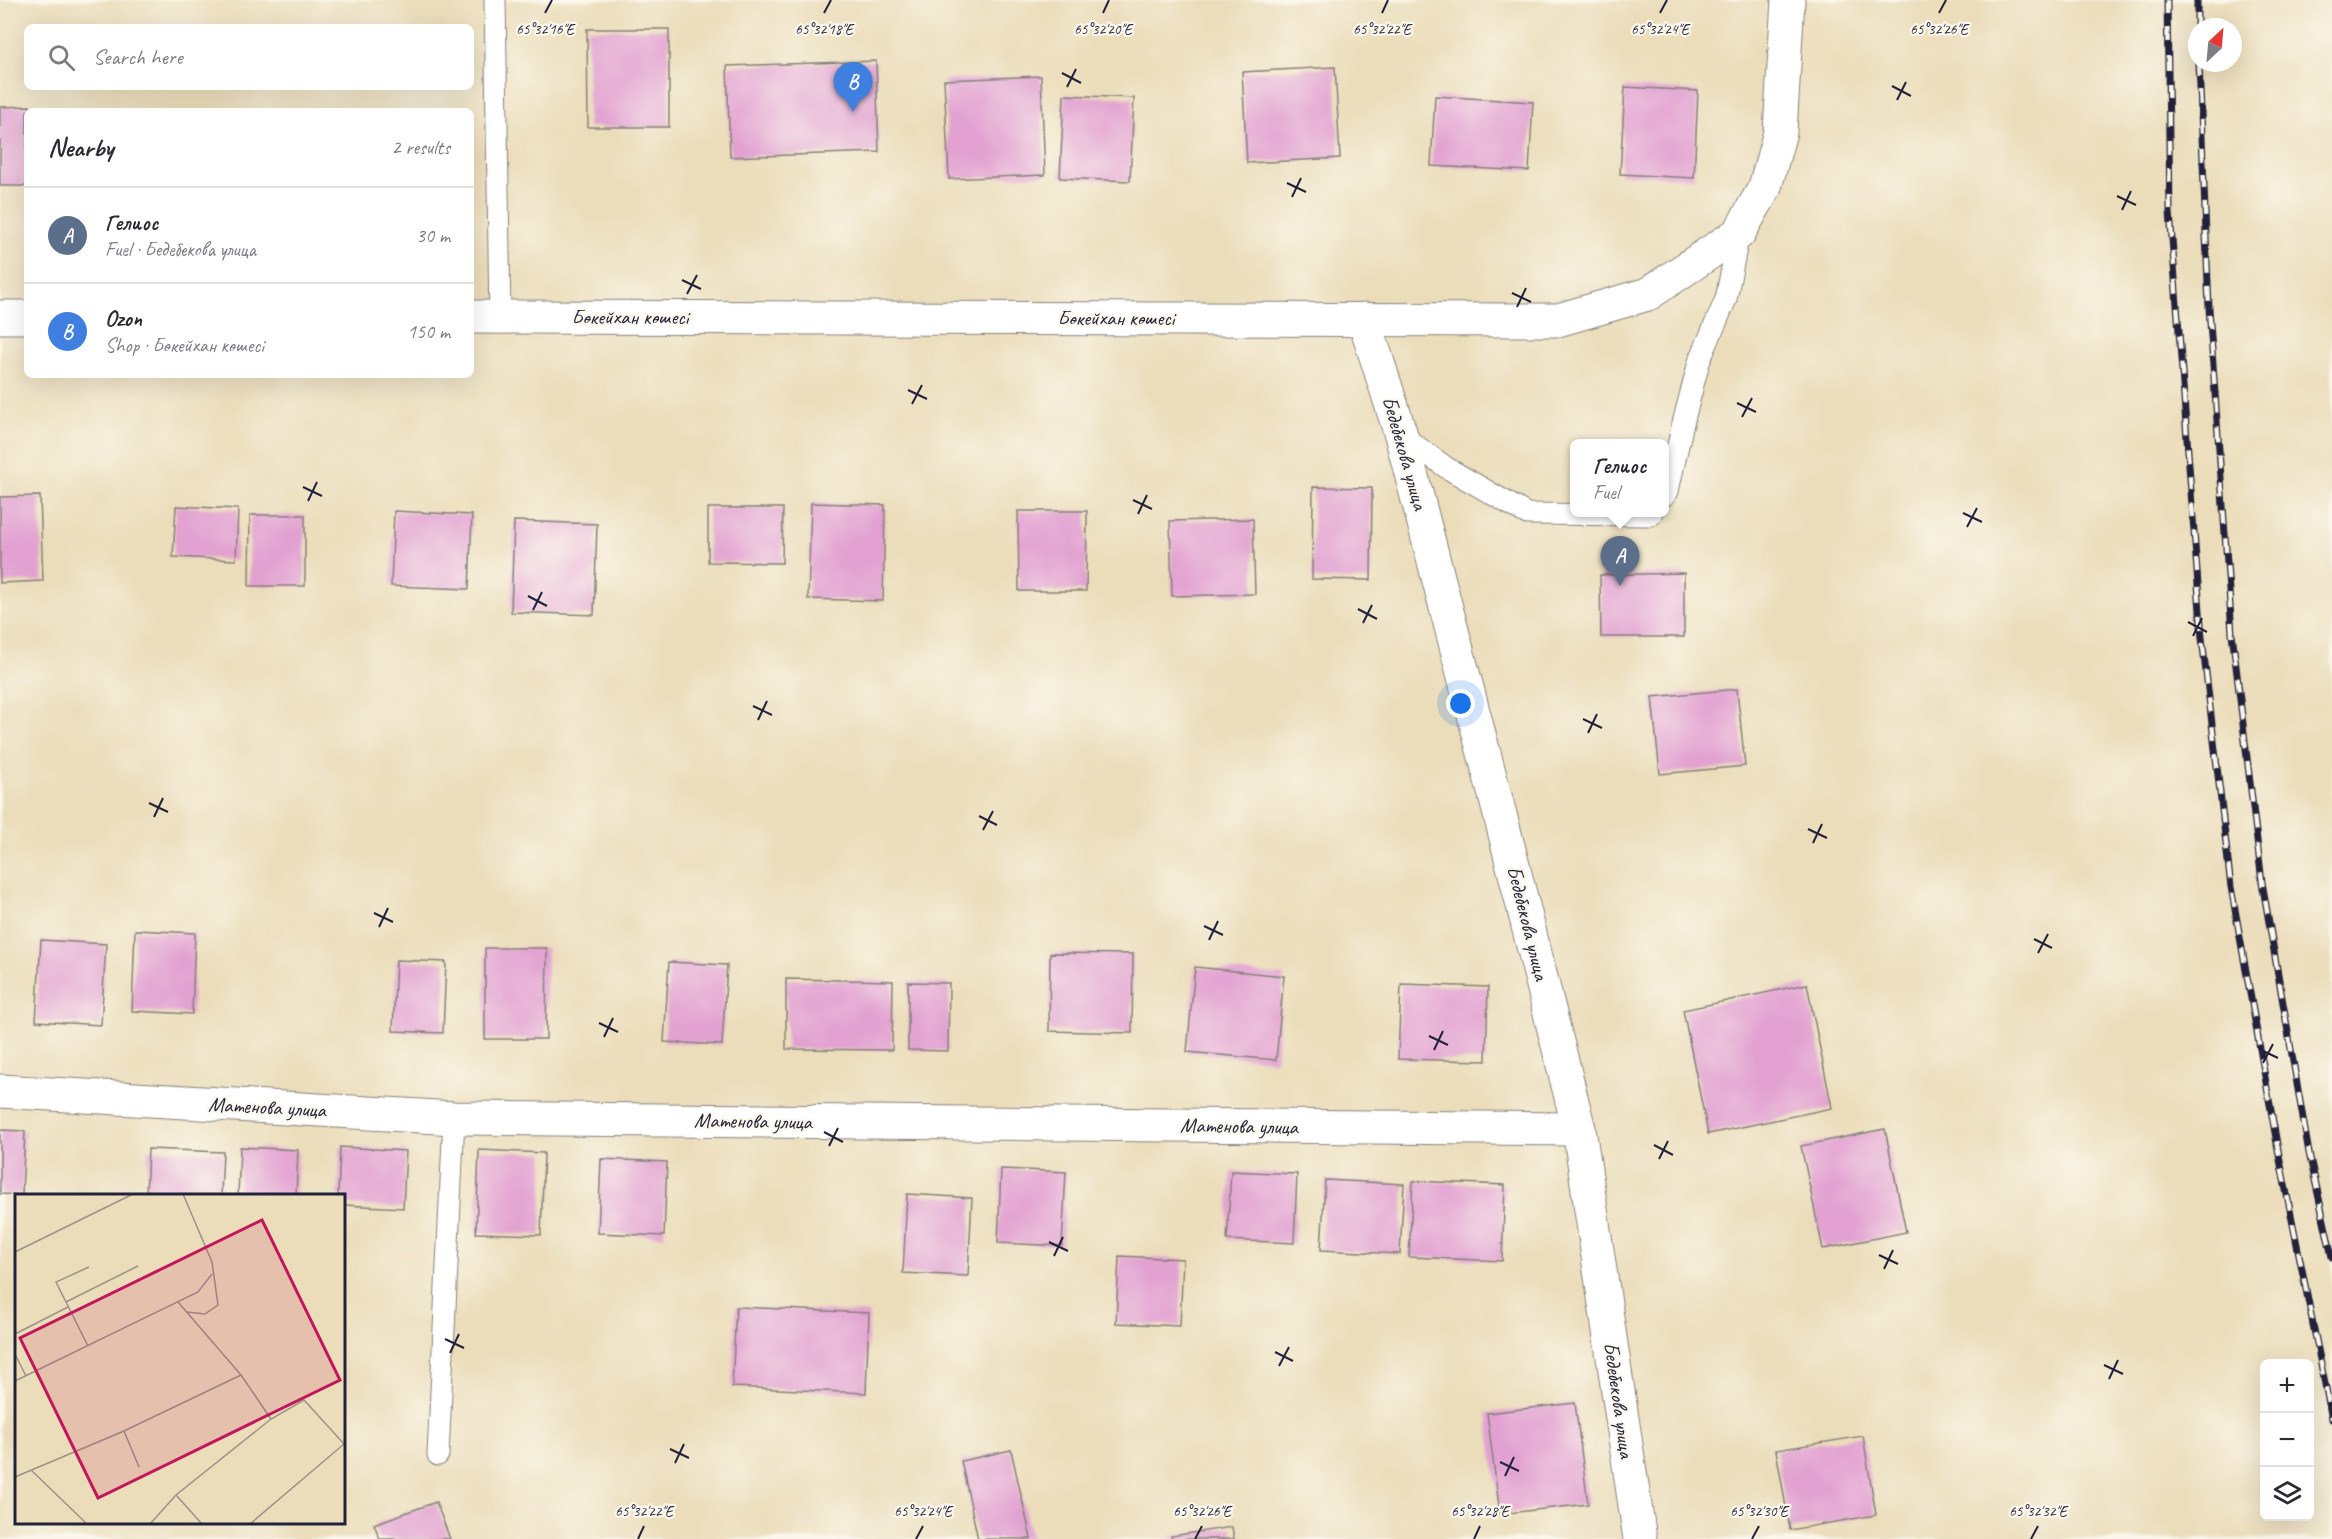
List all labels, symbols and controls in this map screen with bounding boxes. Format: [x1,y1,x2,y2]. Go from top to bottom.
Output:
north arrow [2188,18,2242,72]
text: 65°32'16"E [516,20,576,39]
text: 65°32'18"E [795,20,855,39]
text: 65°32'20"E [1074,20,1134,39]
text: 65°32'22"E [1353,20,1413,39]
text: 65°32'24"E [1631,20,1691,39]
text: 65°32'26"E [1910,20,1970,39]
search box [24,24,474,90]
icon: search [45,41,78,74]
text: Search here [93,43,183,71]
pin: B [834,63,872,112]
text: Nearby [48,131,113,164]
text: 2 results [391,135,450,160]
text: Гелиос [105,209,158,237]
text: A [62,223,73,248]
text: 30 m [416,223,450,248]
text: Fuel · Бедебекова улица [105,237,256,262]
street label: Бөкейхан көшесі [571,304,692,330]
text: Ozon [105,305,142,333]
street label: Бөкейхан көшесі [1057,305,1178,331]
text: B [62,319,73,344]
text: 150 m [407,319,450,344]
text: Shop · Бөкейхан көшесі [105,333,264,358]
street label: Бедебекова улица [1376,393,1434,514]
popup [1570,439,1669,517]
text: Гелиос [1593,452,1646,480]
text: Fuel [1593,480,1619,505]
pin: A [1600,536,1640,586]
your location [1446,689,1475,718]
street label: Бедебекова улица [1501,863,1555,984]
street label: Матенова улица [208,1091,328,1123]
street label: Матенова улица [694,1107,814,1135]
street label: Матенова улица [1180,1112,1300,1140]
inset map [15,1194,345,1524]
street label: Бедебекова улица [1598,1340,1640,1461]
map controls [2260,1359,2314,1521]
button: + [2260,1359,2314,1413]
button: − [2260,1413,2314,1467]
button: layers [2260,1467,2314,1521]
text: 65°32'22"E [615,1502,675,1521]
text: 65°32'24"E [894,1502,954,1521]
text: 65°32'26"E [1173,1502,1233,1521]
text: 65°32'28"E [1451,1502,1511,1521]
text: 65°32'30"E [1730,1502,1790,1521]
text: 65°32'32"E [2009,1502,2069,1521]

